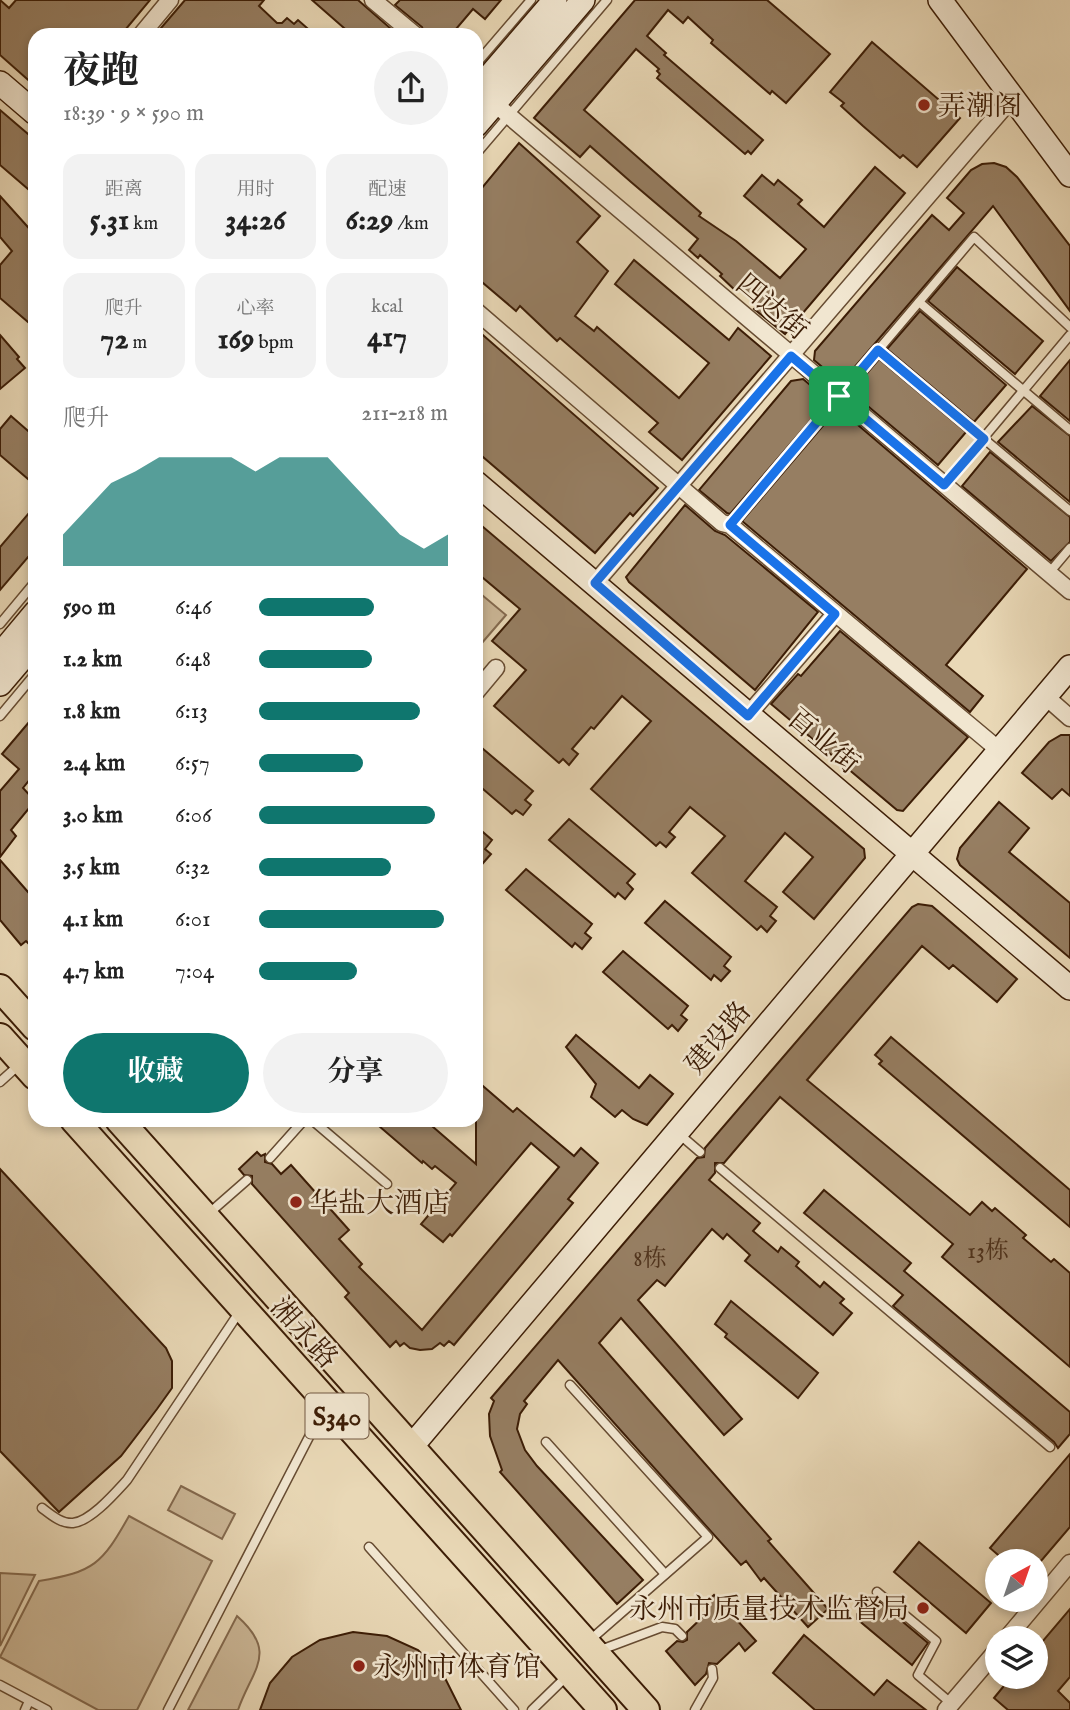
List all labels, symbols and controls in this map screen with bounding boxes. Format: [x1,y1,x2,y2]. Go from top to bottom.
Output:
text: 夜跑 [63,49,139,97]
button: share [374,51,448,125]
place label: 弄潮阁 [938,90,1022,125]
marker: 弄潮阁 [916,97,932,113]
text: 18:39 · 9 × 590 m [63,99,204,128]
text: 距离 [105,178,143,202]
text: 用时 [236,178,275,202]
text: 配速 [368,178,406,202]
text: 5.31 [89,202,129,240]
text: 34:26 [225,202,286,240]
text: 6:29 [346,202,393,240]
text: km [129,212,158,236]
text: /km [393,212,429,236]
street label: 四达街 [728,268,815,348]
text: kcal [371,295,403,319]
text: 爬升 [105,297,143,321]
text: 心率 [236,297,275,321]
text: 417 [367,319,407,357]
text: 72 [100,321,128,359]
text: 169 [217,321,254,359]
text: m [128,331,147,355]
text: bpm [254,331,294,355]
pin [809,366,869,426]
icon: arrive [820,377,858,415]
text: 211–218 m [361,399,448,428]
text: 爬升 [63,404,109,433]
text: 590 m [63,593,115,622]
text: 6:46 [175,593,212,622]
text: 1.2 km [63,645,122,674]
text: 6:48 [175,645,211,674]
text: 1.8 km [63,697,121,726]
text: 6:13 [175,697,208,726]
street label: 百业街 [779,702,866,782]
text: 2.4 km [63,749,125,778]
text: 6:57 [175,749,210,778]
text: 3.0 km [63,801,123,830]
text: 6:06 [175,801,212,830]
text: 3.5 km [63,853,120,882]
text: 6:32 [175,853,210,882]
text: 4.1 km [63,905,123,934]
text: 6:01 [175,905,211,934]
text: 4.7 km [63,957,124,986]
text: 7:04 [175,957,214,986]
street label: 建设路 [679,995,759,1082]
button: 收藏 [63,1033,249,1113]
button: 分享 [263,1033,448,1113]
place label: 华盐大酒店 [310,1187,450,1222]
marker: 华盐大酒店 [288,1194,304,1210]
house number: 13栋 [967,1236,1009,1267]
house number: 8栋 [633,1244,667,1275]
street label: 湘永路 [262,1291,344,1377]
road number: S340 [306,1394,368,1438]
north arrow [985,1549,1048,1612]
map controls [985,1549,1048,1689]
place label: 永州市质量技术监督局 [629,1593,909,1628]
marker: 永州市质量技术监督局 [915,1600,931,1616]
button: layers [985,1626,1048,1689]
place label: 永州市体育馆 [373,1651,541,1686]
marker: 永州市体育馆 [351,1658,367,1674]

